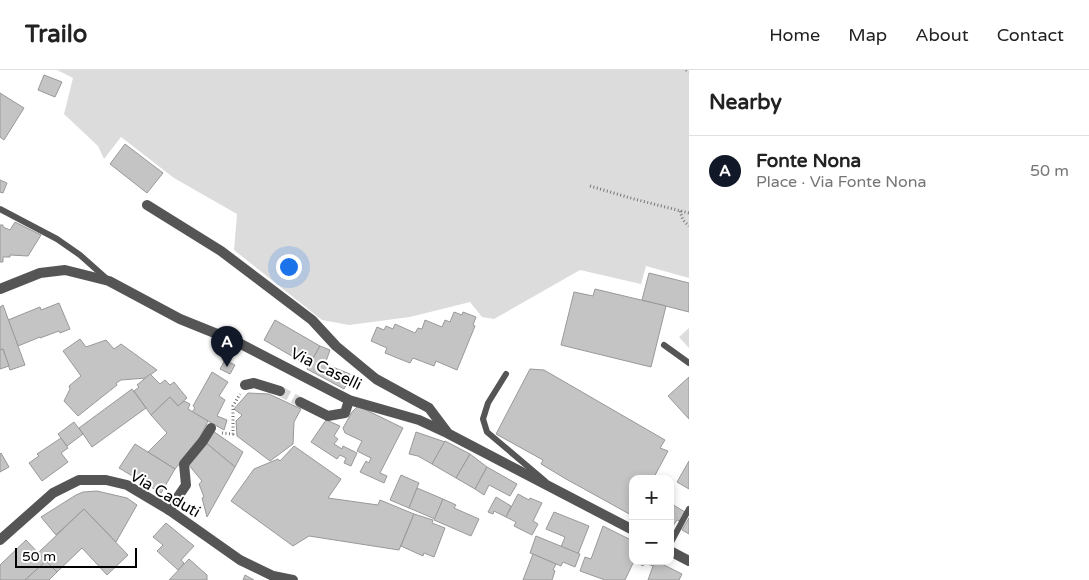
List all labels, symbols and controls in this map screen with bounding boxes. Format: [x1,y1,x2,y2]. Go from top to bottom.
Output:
text: Trailo [25,20,87,49]
text: Home [769,24,820,46]
text: Map [848,24,887,46]
text: About [915,24,969,46]
text: Contact [997,24,1064,46]
text: Nearby [709,90,782,115]
text: Fonte Nona [756,150,861,172]
text: A [719,161,731,181]
text: 50 m [1030,161,1069,181]
text: Place · Via Fonte Nona [756,172,926,192]
your location [276,254,302,280]
pin: A [211,326,243,367]
street label: Via Caselli [287,343,365,395]
street label: Via Caduti [126,466,204,522]
map controls [629,475,674,565]
button: + [629,475,674,520]
button: − [629,520,674,565]
scale bar [15,545,138,568]
text: 50 m [22,548,56,565]

